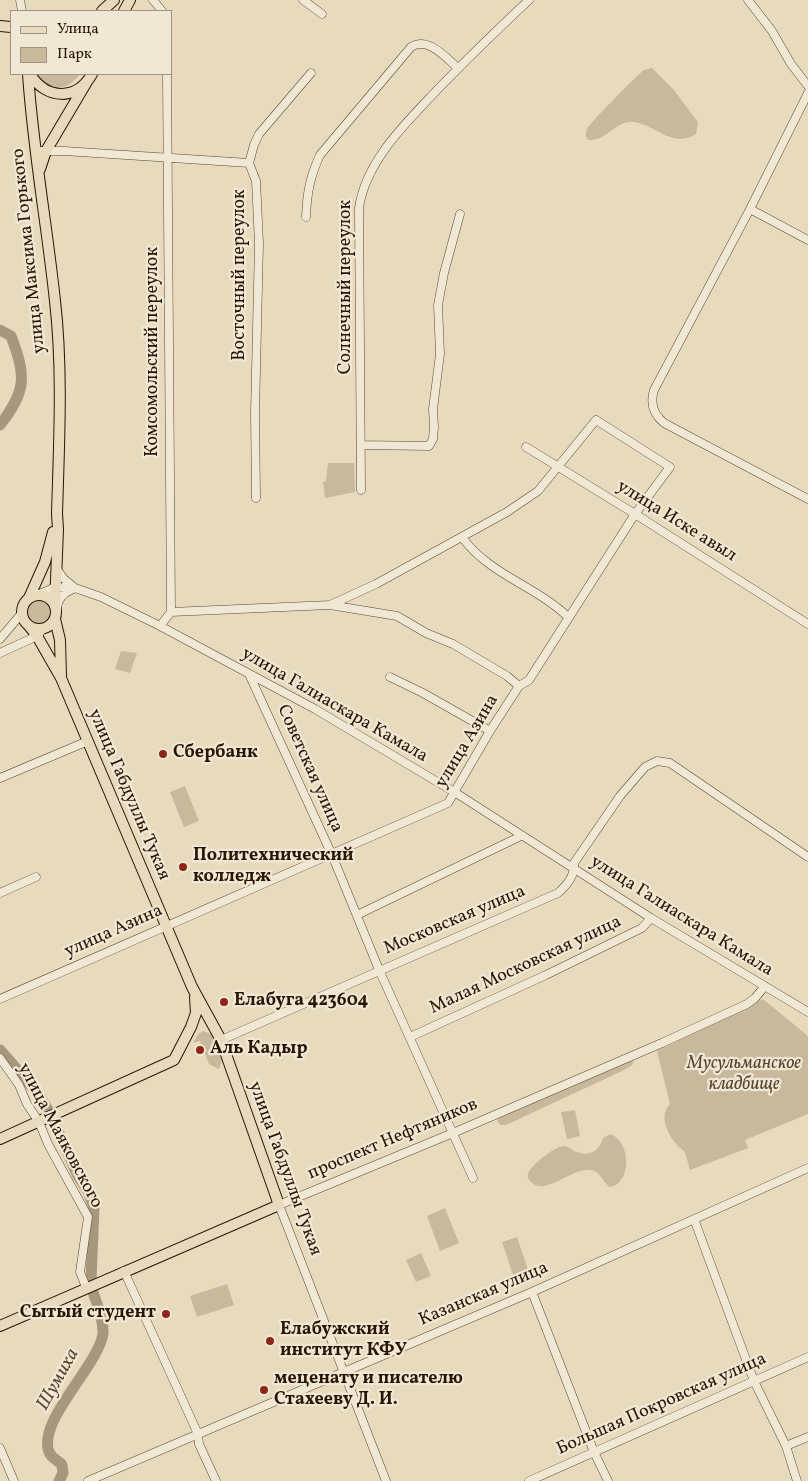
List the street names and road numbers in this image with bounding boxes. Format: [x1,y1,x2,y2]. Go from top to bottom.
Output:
street label: улица Максима Горького [8,147,52,355]
street label: Восточный переулок [230,189,252,361]
street label: Солнечный переулок [336,200,358,374]
street label: Комсомольский переулок [143,247,165,457]
street label: улица Иске авыл [612,476,740,568]
street label: улица Галиаскара Камала [237,644,431,768]
street label: улица Азина [432,691,504,793]
street label: Советская улица [271,702,347,836]
street label: улица Габдуллы Тукая [82,706,174,884]
street label: улица Галиаскара Камала [586,852,776,982]
street label: Московская улица [381,881,529,961]
street label: улица Азина [62,901,166,963]
street label: Малая Московская улица [427,912,625,1020]
street label: улица Маяковского [12,1060,106,1212]
street label: улица Габдуллы Тукая [242,1079,326,1259]
street label: проспект Нефтяников [305,1094,481,1186]
street label: Казанская улица [416,1258,552,1332]
street label: Большая Покровская улица [554,1349,770,1461]

